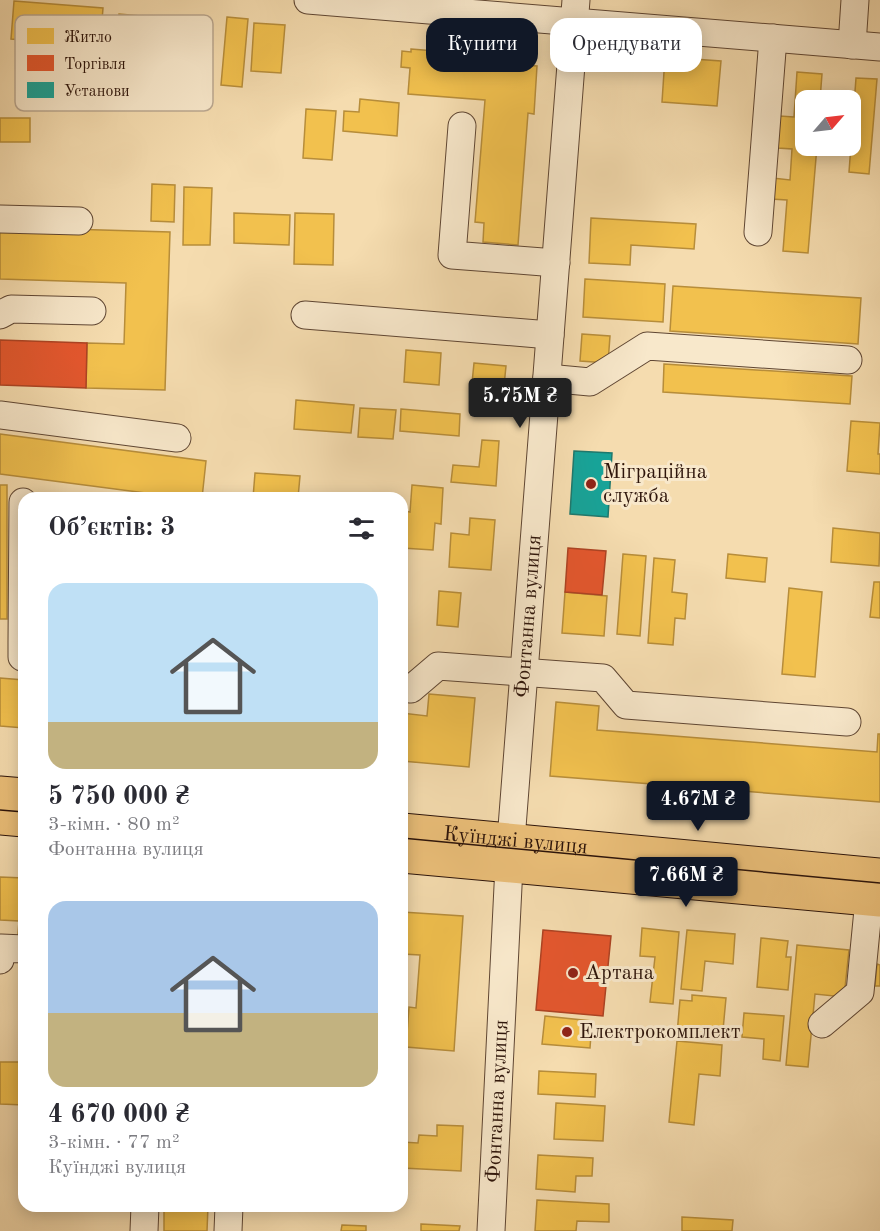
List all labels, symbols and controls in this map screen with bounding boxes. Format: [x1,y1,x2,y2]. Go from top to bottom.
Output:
legend [15,15,213,111]
chip: Купити [426,18,538,72]
chip: Орендувати [550,18,702,72]
text: Житло [64,30,112,46]
text: Торгівля [64,57,126,73]
text: Установи [64,84,130,100]
north arrow [795,90,861,156]
map controls [795,90,861,156]
pin: 5.75M ₴ [465,378,575,429]
text: 5.75M ₴ [483,387,557,407]
place label: Міграційна служба [603,462,707,507]
marker: Міграційна служба [584,477,598,491]
icon: filters [345,512,378,545]
text: Об’єктів: 3 [48,515,175,541]
street label: Фонтанна вулиця [512,534,545,699]
icon: home [159,622,267,730]
pin: 4.67M ₴ [643,781,753,832]
text: 5 750 000 ₴ [48,784,190,810]
text: 4.67M ₴ [661,790,735,810]
text: 3-кімн. · 80 m² [48,815,180,835]
street label: Куїнджі вулиця [442,823,589,858]
text: Фонтанна вулиця [48,840,204,860]
pin: 7.66M ₴ [631,857,741,908]
text: 7.66M ₴ [649,866,723,886]
icon: home [159,940,267,1048]
place label: Артана [585,963,654,984]
marker: Артана [566,966,580,980]
street label: Фонтанна вулиця [483,1019,512,1183]
place label: Електрокомплект [579,1022,741,1043]
marker: Електрокомплект [560,1025,574,1039]
text: 4 670 000 ₴ [48,1102,190,1128]
text: 3-кімн. · 77 m² [48,1133,180,1153]
text: Куїнджі вулиця [48,1158,186,1178]

